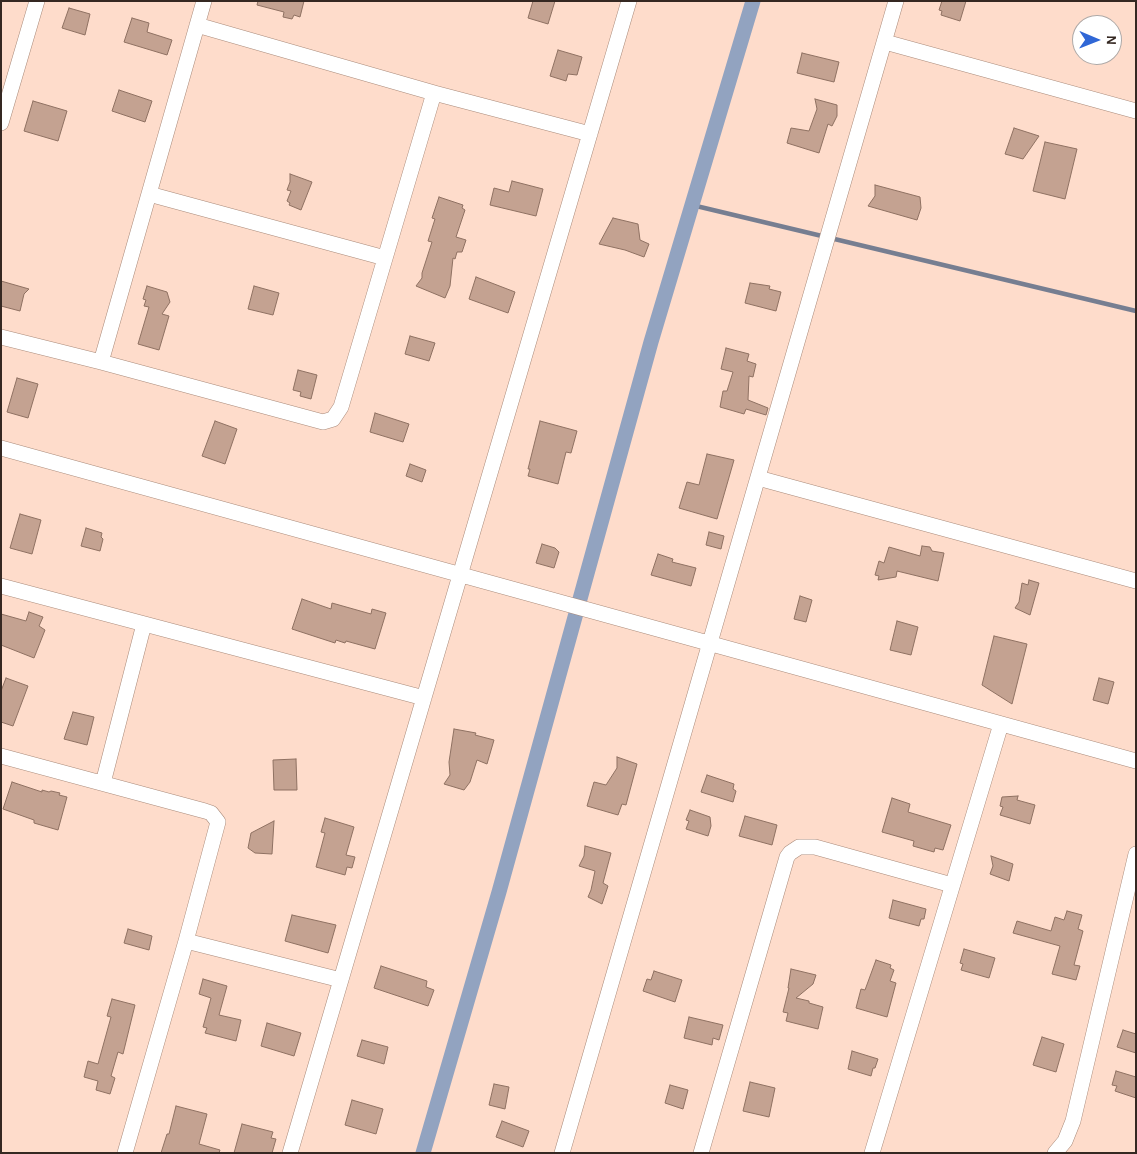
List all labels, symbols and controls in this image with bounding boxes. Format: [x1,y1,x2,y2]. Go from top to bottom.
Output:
north arrow [1072,15,1122,65]
text: N [1104,35,1118,45]

